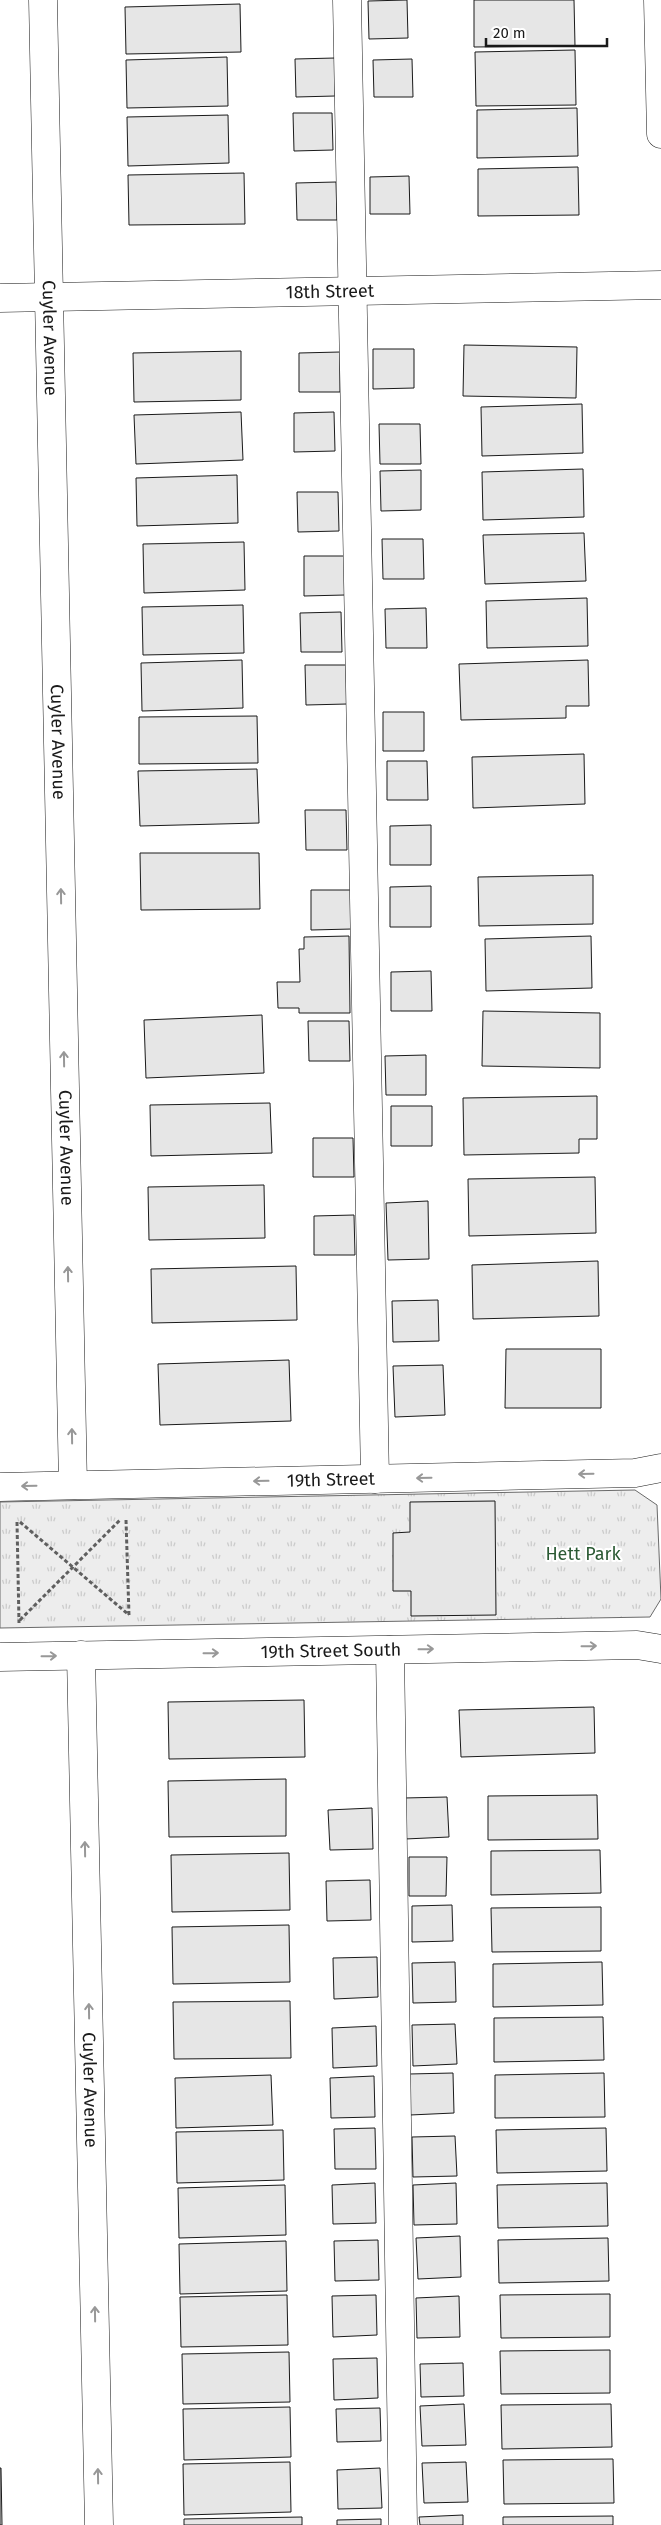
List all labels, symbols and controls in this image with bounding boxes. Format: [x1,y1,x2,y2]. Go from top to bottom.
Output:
scale bar [486,15,607,47]
text: 20 m [493,24,526,42]
street label: Cuyler Avenue [38,280,62,396]
street label: 18th Street [286,280,375,303]
street label: Cuyler Avenue [46,684,70,800]
one-way arrow [56,889,66,905]
one-way arrow [59,1051,69,1068]
street label: Cuyler Avenue [54,1090,78,1206]
one-way arrow [63,1266,73,1282]
one-way arrow [67,1429,76,1445]
street label: 19th Street [287,1468,376,1492]
one-way arrow [578,1469,594,1479]
one-way arrow [416,1473,432,1483]
one-way arrow [253,1477,269,1486]
one-way arrow [21,1481,37,1491]
park label: Hett Park [545,1543,621,1565]
street label: 19th Street South [260,1638,401,1663]
one-way arrow [580,1641,596,1651]
one-way arrow [418,1644,434,1654]
one-way arrow [202,1648,219,1658]
one-way arrow [40,1651,56,1661]
one-way arrow [81,1841,90,1857]
one-way arrow [84,2004,94,2020]
street label: Cuyler Avenue [78,2032,102,2148]
one-way arrow [90,2306,100,2322]
one-way arrow [93,2469,103,2485]

